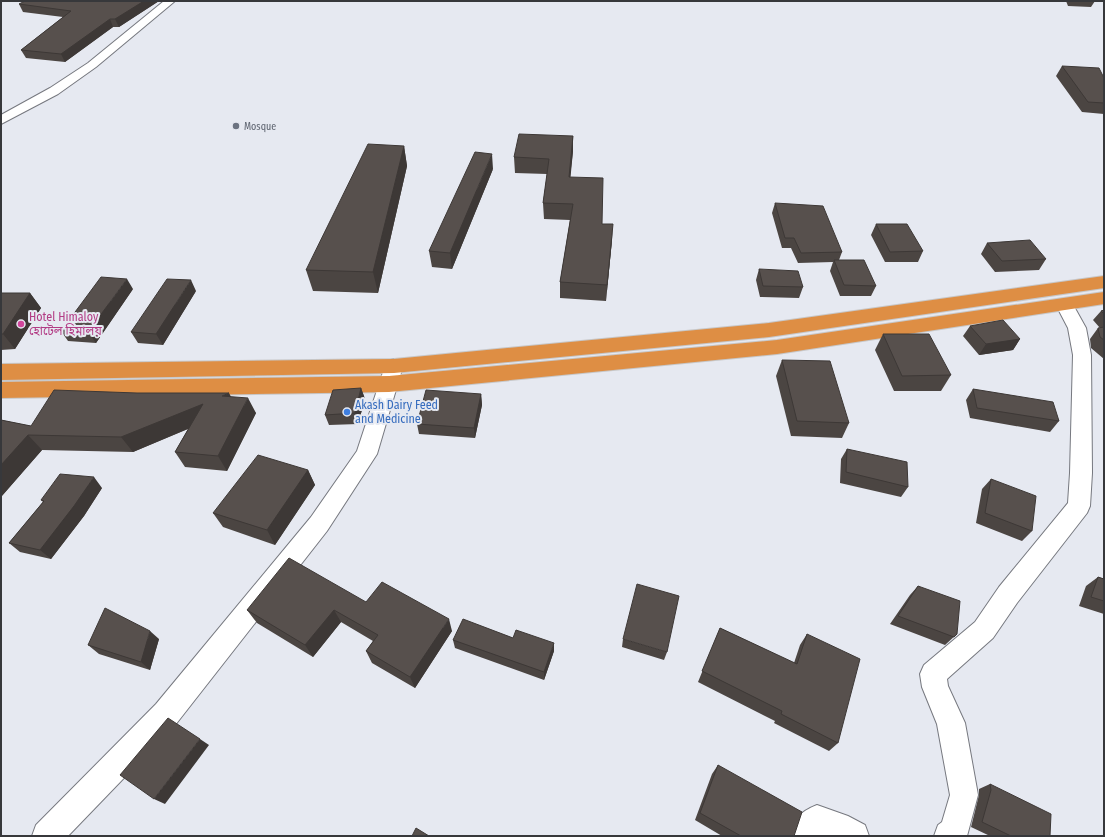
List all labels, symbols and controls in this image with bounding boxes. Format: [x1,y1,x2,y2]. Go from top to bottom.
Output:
marker: Mosque [231,121,241,131]
place label: Mosque [244,121,276,133]
place label: Hotel Himaloy হোটেল হিমালয় [29,310,102,338]
marker: Hotel Himaloy হোটেল হিমালয় [16,319,26,329]
place label: Akash Dairy Feed and Medicine [355,398,438,426]
marker: Akash Dairy Feed and Medicine [342,407,352,417]

